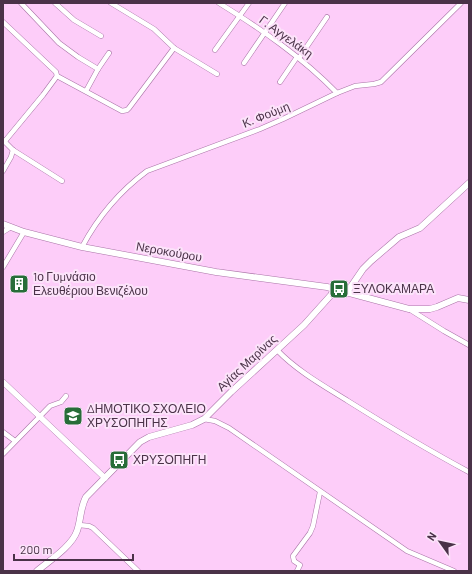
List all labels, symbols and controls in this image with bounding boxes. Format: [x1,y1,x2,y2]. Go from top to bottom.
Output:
street label: Γ. Αγγελάκη [256,12,316,61]
street label: Κ. Φούμη [240,98,292,131]
street label: Νεροκούρου [135,238,203,265]
place label: 1ο Γυμνάσιο Ελευθέριου Βενιζέλου [33,269,148,298]
building icon: 1ο Γυμνάσιο Ελευθέριου Βενιζέλου [8,273,30,295]
bus stop icon: ΞΥΛΟΚΑΜΑΡΑ [328,278,350,300]
place label: ΞΥΛΟΚΑΜΑΡΑ [353,281,434,295]
street label: Αγίας Μαρίνας [213,331,280,394]
place label: ΔΗΜΟΤΙΚΟ ΣΧΟΛΕΙΟ ΧΡΥΣΟΠΗΓΗΣ [87,401,206,429]
school or university icon: ΔΗΜΟΤΙΚΟ ΣΧΟΛΕΙΟ ΧΡΥΣΟΠΗΓΗΣ [62,405,84,427]
bus stop icon: ΧΡΥΣΟΠΗΓΗ [108,449,130,471]
place label: ΧΡΥΣΟΠΗΓΗ [133,452,206,466]
north arrow [420,522,460,562]
text: N [424,530,439,543]
scale bar [14,536,133,562]
text: 200 m [20,542,52,556]

